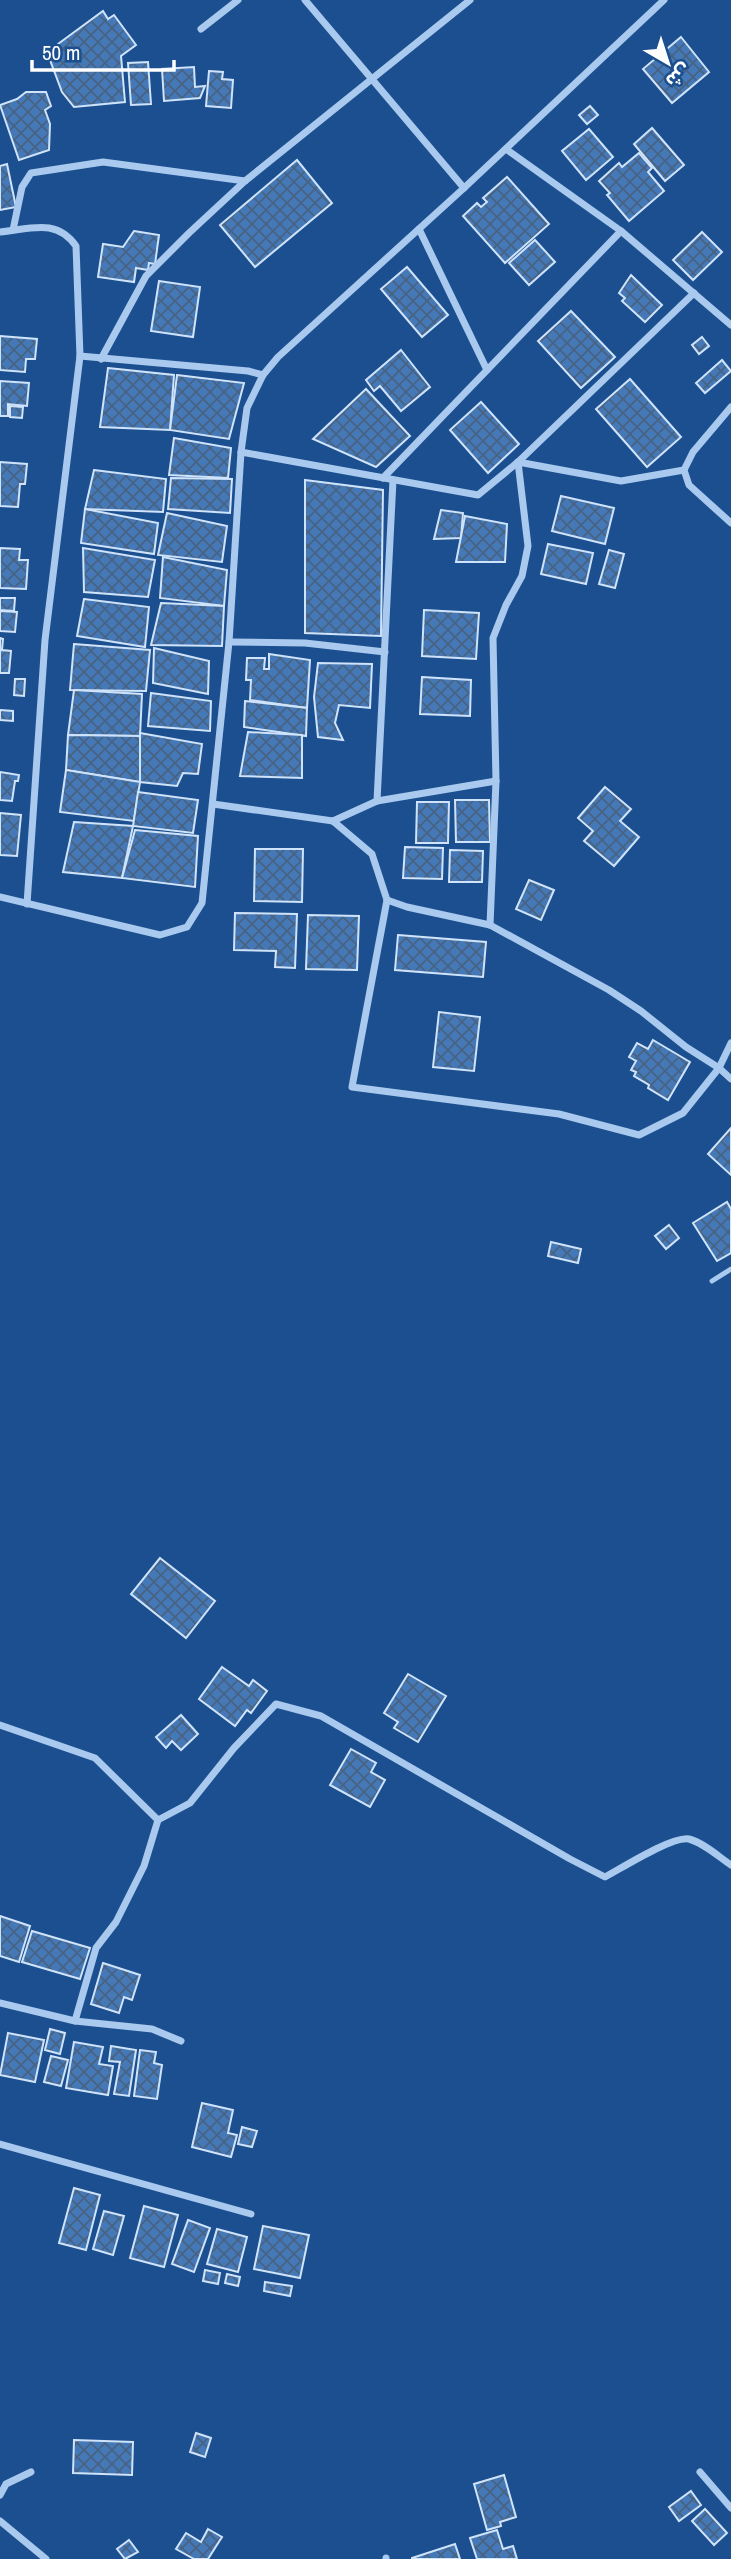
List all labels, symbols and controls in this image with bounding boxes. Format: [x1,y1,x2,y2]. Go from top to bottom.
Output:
scale bar [32,28,173,72]
north arrow [633,28,703,98]
text: 50 m [42,38,80,67]
text: ش [660,58,697,95]

